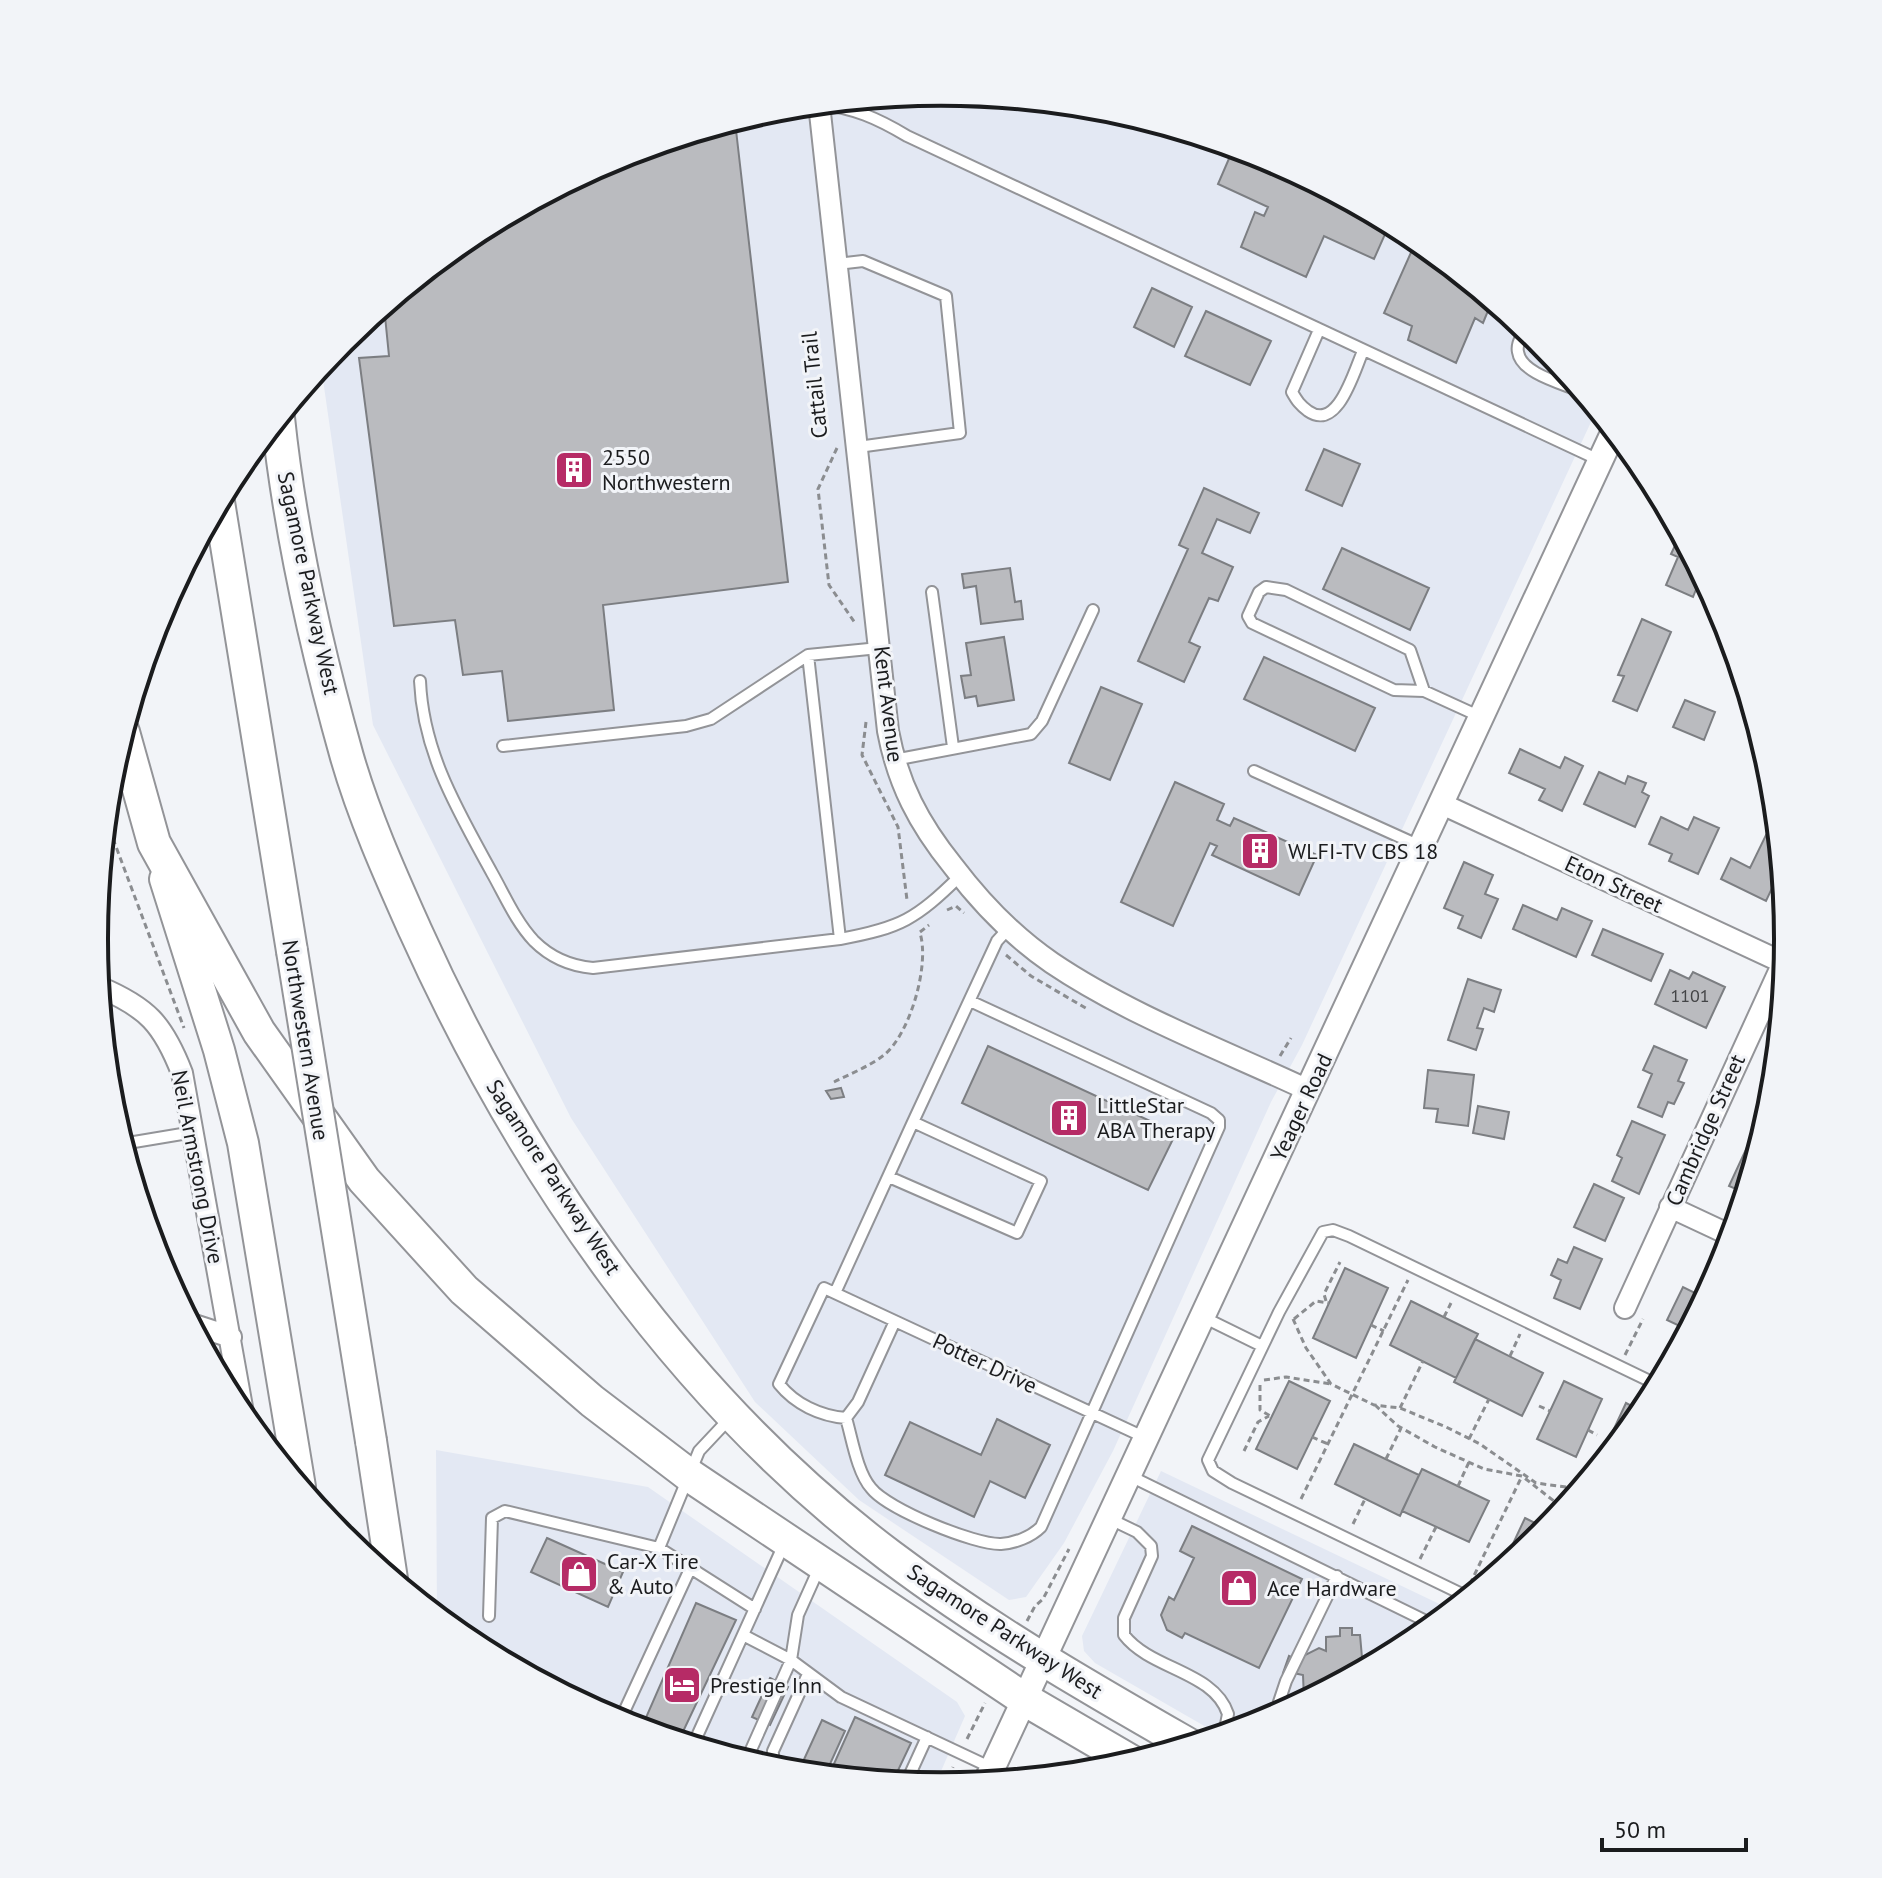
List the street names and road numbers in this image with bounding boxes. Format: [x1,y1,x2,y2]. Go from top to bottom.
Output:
street label: Cattail Trail [794,330,834,440]
street label: Sagamore Parkway West [272,469,346,698]
street label: Kent Avenue [868,644,910,764]
street label: Eton Street [1561,849,1668,919]
street label: Northwestern Avenue [276,938,336,1142]
street label: Yeager Road [1264,1049,1338,1165]
street label: Cambridge Street [1659,1049,1751,1210]
street label: Neil Armstrong Drive [165,1068,231,1266]
street label: Sagamore Parkway West [480,1074,628,1280]
street label: Potter Drive [928,1327,1042,1399]
street label: Sagamore Parkway West [902,1557,1108,1705]

